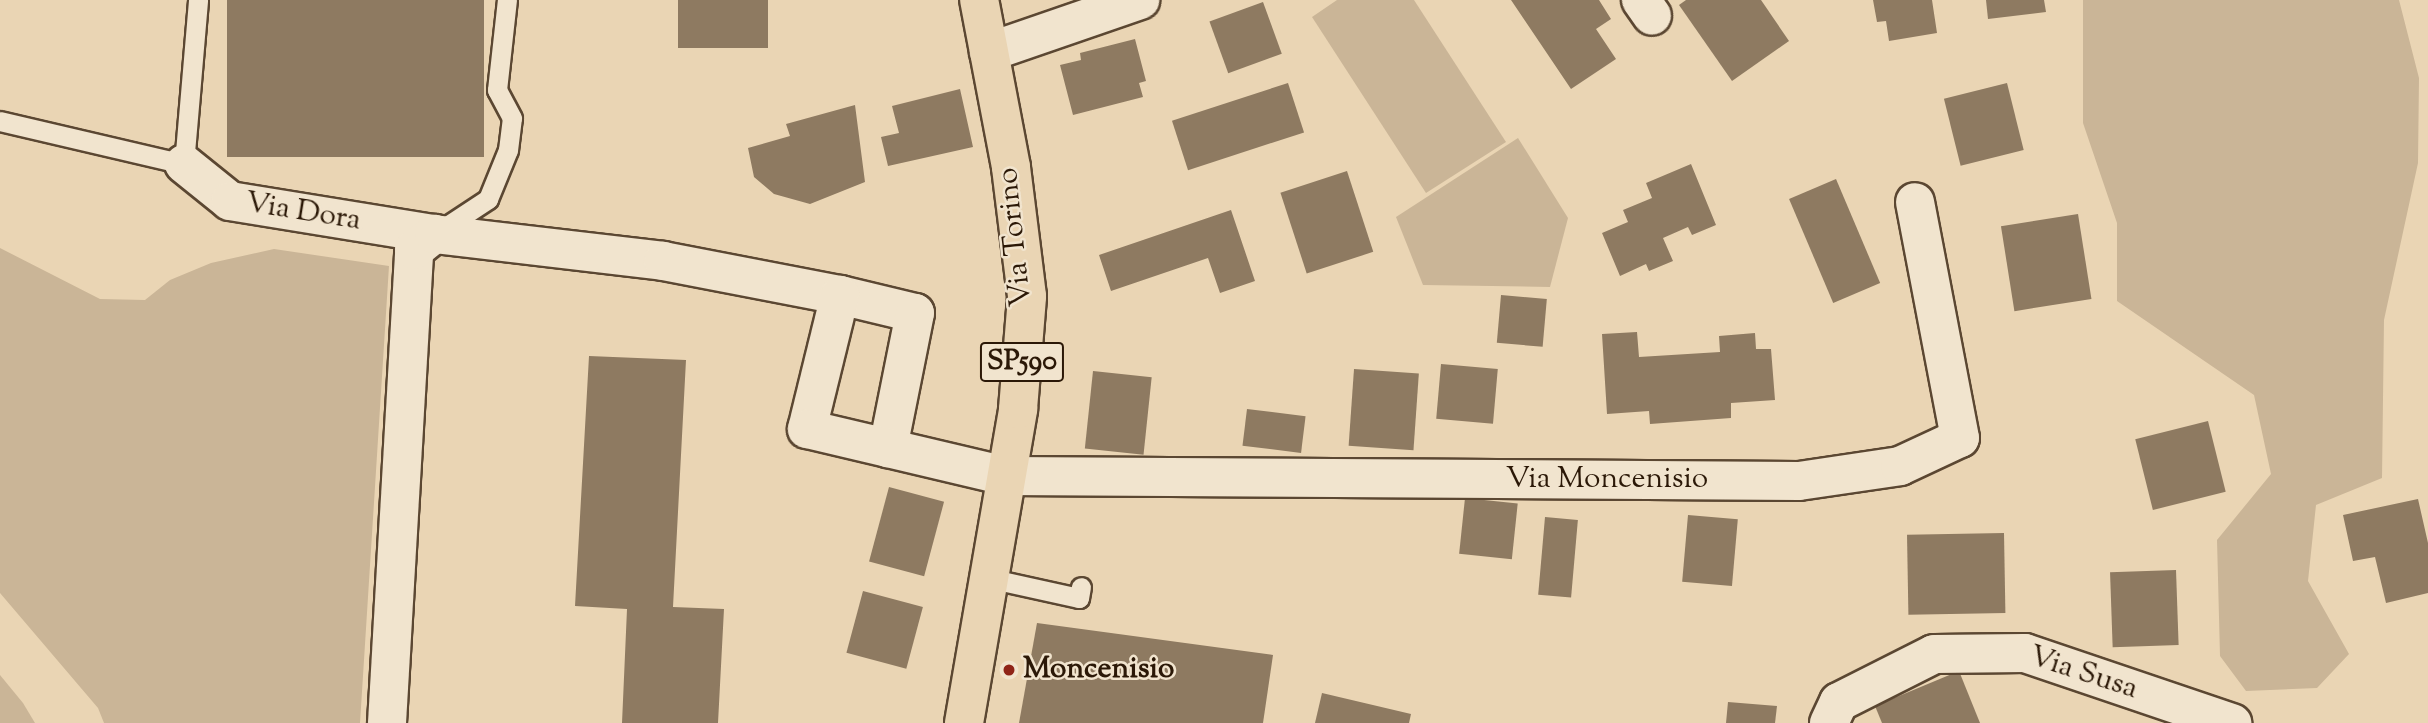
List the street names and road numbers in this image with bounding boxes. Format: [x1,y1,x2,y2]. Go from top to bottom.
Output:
street label: Via Torino [991,166,1041,308]
street label: Via Dora [243,186,363,240]
road number: SP590 [978,338,1066,386]
street label: Via Moncenisio [1506,462,1708,498]
street label: Via Susa [2024,640,2142,708]

